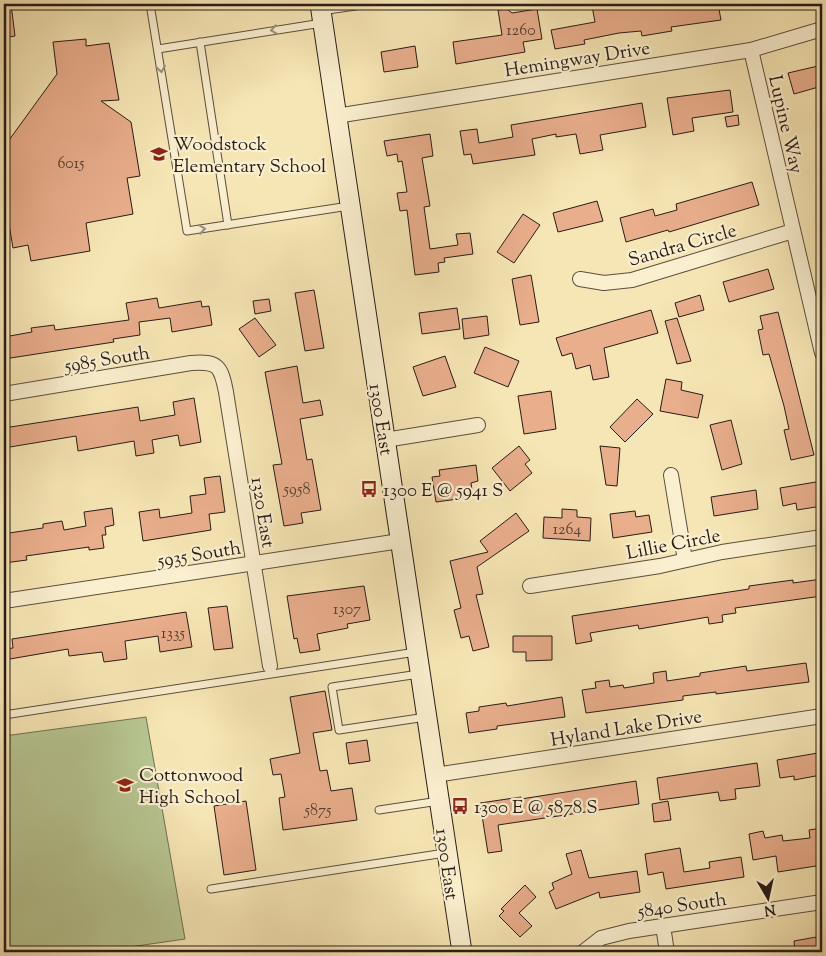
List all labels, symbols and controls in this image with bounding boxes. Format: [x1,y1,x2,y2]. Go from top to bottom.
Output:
house number: 1260 [506,20,536,43]
one-way arrow [270,25,279,35]
street label: Hemingway Drive [503,36,652,85]
one-way arrow [155,65,166,73]
street label: Lupine Way [760,73,809,177]
place label: Woodstock Elementary School [173,132,326,181]
school or university icon: Woodstock Elementary School [149,144,169,164]
house number: 6015 [57,153,85,176]
street label: Sandra Circle [625,218,740,275]
one-way arrow [198,224,207,234]
street label: 5985 South [62,340,152,381]
street label: 1300 East [361,382,399,458]
street label: 1320 East [243,475,281,550]
place label: 1300 E @ 5941 S [383,478,503,505]
house number: 5958 [283,479,310,502]
bus stop icon: 1300 E @ 5941 S [359,479,379,499]
house number: 1264 [553,519,581,542]
street label: Lillie Circle [624,523,723,568]
street label: 5935 South [155,536,243,576]
house number: 1307 [333,599,361,622]
house number: 1335 [161,623,185,646]
street label: Hyland Lake Drive [549,704,704,755]
place label: Cottonwood High School [139,763,244,812]
school or university icon: Cottonwood High School [115,775,135,795]
place label: 1300 E @ 5878 S [474,795,598,822]
bus stop icon: 1300 E @ 5878 S [450,796,470,816]
house number: 5875 [304,800,332,823]
street label: 1300 East [427,827,464,903]
north arrow [744,874,794,924]
street label: 5840 South [635,887,729,926]
text: N [763,898,777,920]

